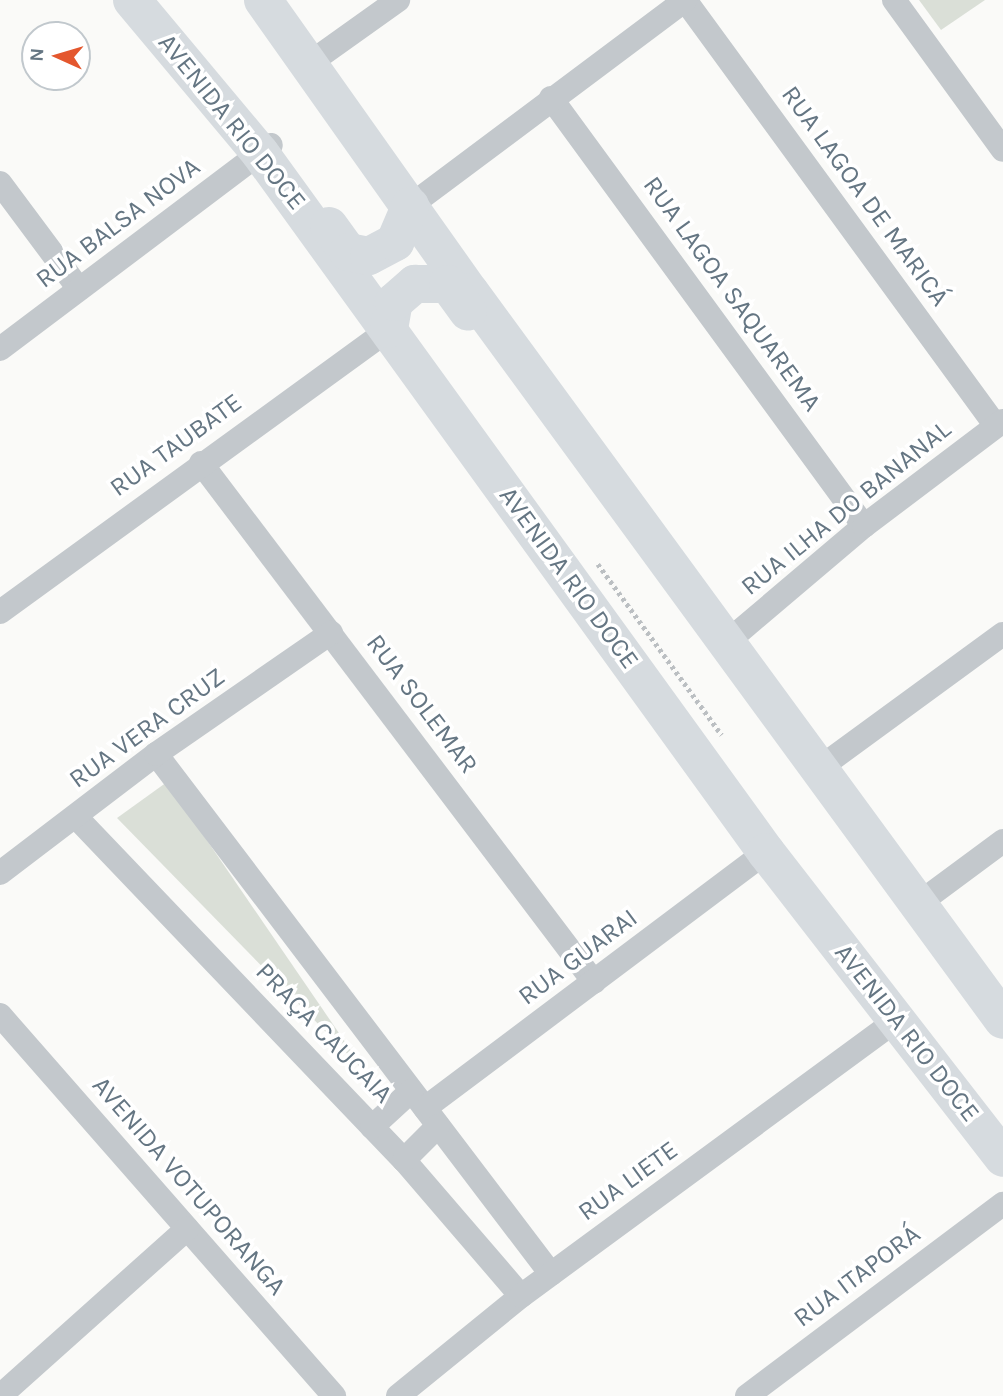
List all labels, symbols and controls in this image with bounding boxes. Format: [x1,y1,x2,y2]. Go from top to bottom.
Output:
north arrow [21,21,91,91]
street label: AVENIDA RIO DOCE [151,28,313,216]
text: N [26,47,48,62]
street label: RUA LAGOA DE MARICÁ [775,80,955,312]
street label: RUA BALSA NOVA [30,151,206,295]
street label: RUA LAGOA SAQUAREMA [636,170,828,418]
street label: RUA TAUBATE [104,387,248,503]
street label: RUA ILHA DO BANANAL [735,414,957,602]
street label: AVENIDA RIO DOCE [492,481,646,675]
street label: RUA SOLEMAR [360,628,484,780]
street label: RUA VERA CRUZ [63,661,231,795]
street label: RUA GUARAI [512,902,644,1012]
street label: AVENIDA RIO DOCE [828,938,986,1128]
street label: PRAÇA CAUCAIA [249,956,399,1110]
street label: AVENIDA VOTUPORANGA [86,1070,292,1302]
street label: RUA LIETE [572,1134,684,1228]
street label: RUA ITAPORÁ [788,1218,926,1334]

